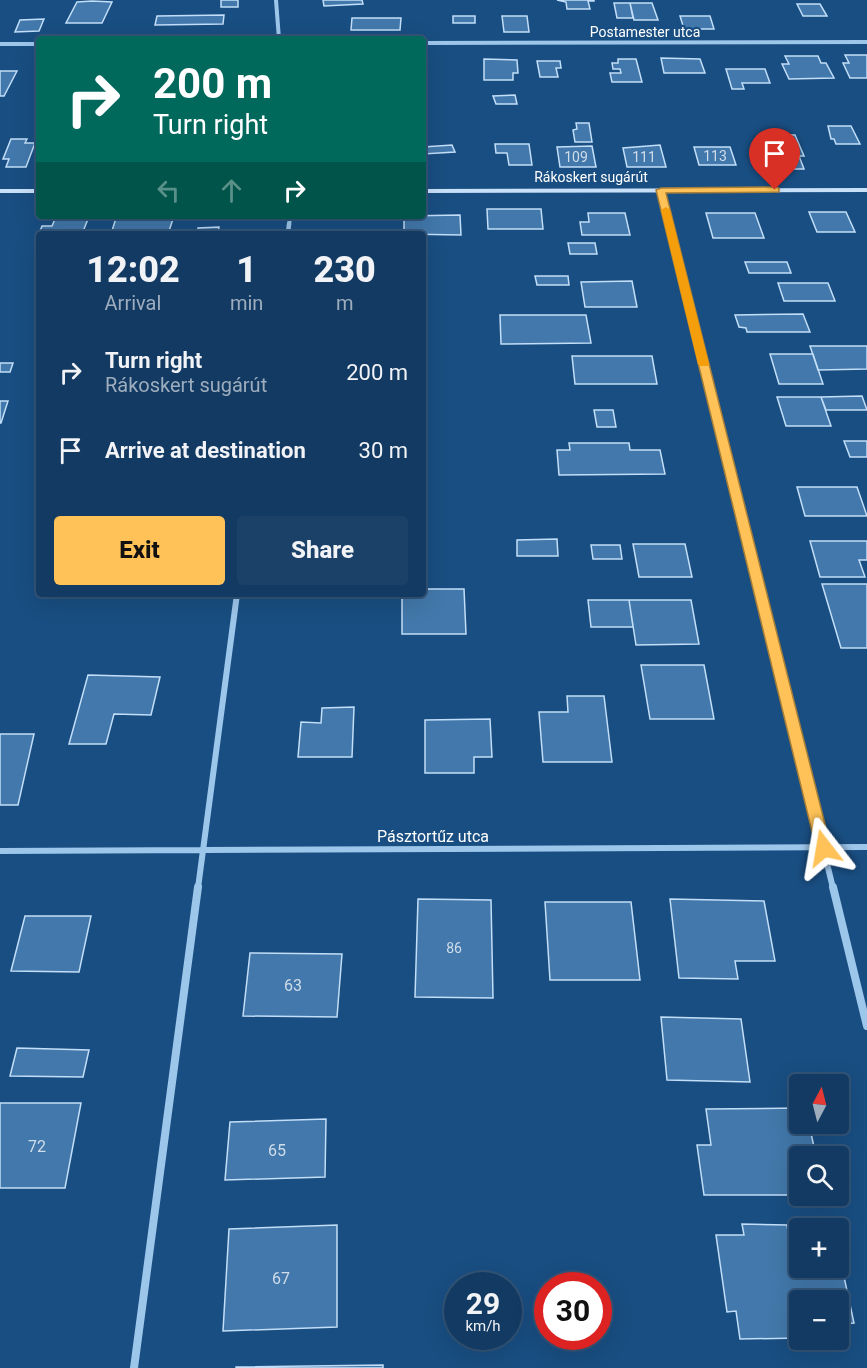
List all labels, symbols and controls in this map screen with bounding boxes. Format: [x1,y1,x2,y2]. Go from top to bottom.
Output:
street label: Postamester utca [590,24,700,40]
text: 200 m [153,59,272,108]
icon: right [54,60,132,138]
text: Turn right [153,109,268,141]
pin [749,128,800,190]
icon: arrive [758,137,791,170]
house number: 113 [703,148,727,164]
house number: 109 [564,149,588,165]
house number: 111 [632,149,656,165]
street label: Rákoskert sugárút [534,169,648,185]
icon: left [152,174,185,207]
icon: ahead [215,174,248,207]
icon: right [278,174,311,207]
text: 12:02 [86,249,180,291]
text: 1 [236,249,257,291]
text: 230 [314,249,376,291]
text: Arrival [105,291,161,315]
text: min [230,291,263,315]
text: m [336,291,353,315]
text: Turn right [105,348,202,373]
icon: right [54,356,87,389]
text: 200 m [346,360,408,385]
text: Rákoskert sugárút [105,373,267,397]
icon: arrive [54,434,87,467]
text: Arrive at destination [105,438,306,463]
text: 30 m [359,438,408,463]
button: Exit [54,516,225,585]
button: Share [237,516,408,585]
position arrow [792,816,856,880]
street label: Pásztortűz utca [377,827,489,846]
house number: 86 [446,940,462,956]
house number: 63 [284,976,302,995]
north arrow [789,1074,849,1134]
map controls [789,1074,849,1350]
house number: 72 [28,1137,46,1156]
house number: 65 [268,1141,286,1160]
button: search [789,1146,849,1206]
button: + [789,1218,849,1278]
house number: 67 [272,1269,290,1288]
speed limit sign: 30 [534,1272,612,1350]
text: 29 [466,1286,500,1321]
button: − [789,1290,849,1350]
text: km/h [465,1317,501,1335]

